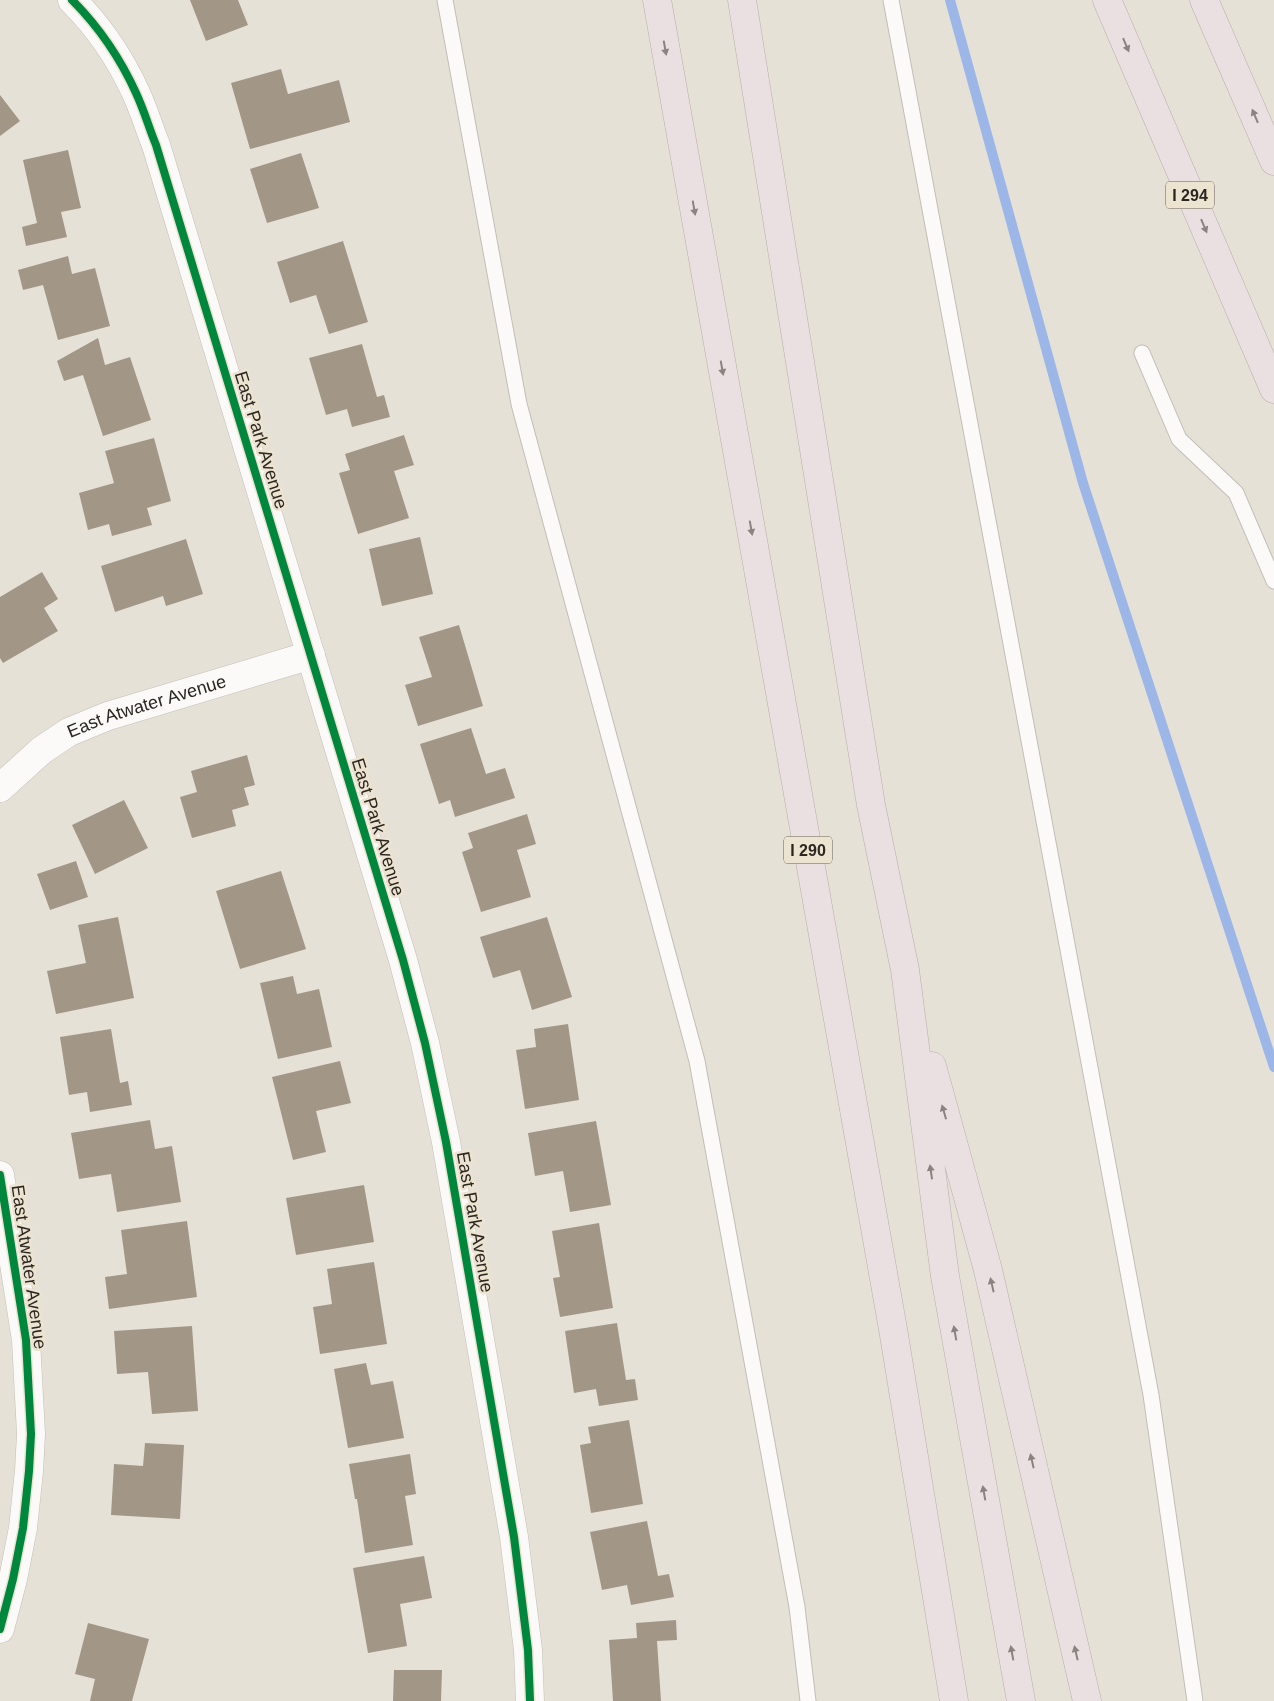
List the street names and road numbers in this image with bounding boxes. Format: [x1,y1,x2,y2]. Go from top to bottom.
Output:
road number: I 294 [1166,182,1214,208]
street label: East Park Avenue [231,369,291,511]
street label: East Atwater Avenue [64,671,228,742]
street label: East Park Avenue [348,756,408,898]
road number: I 290 [784,836,832,864]
street label: East Park Avenue [453,1150,497,1294]
street label: East Atwater Avenue [8,1184,50,1350]

